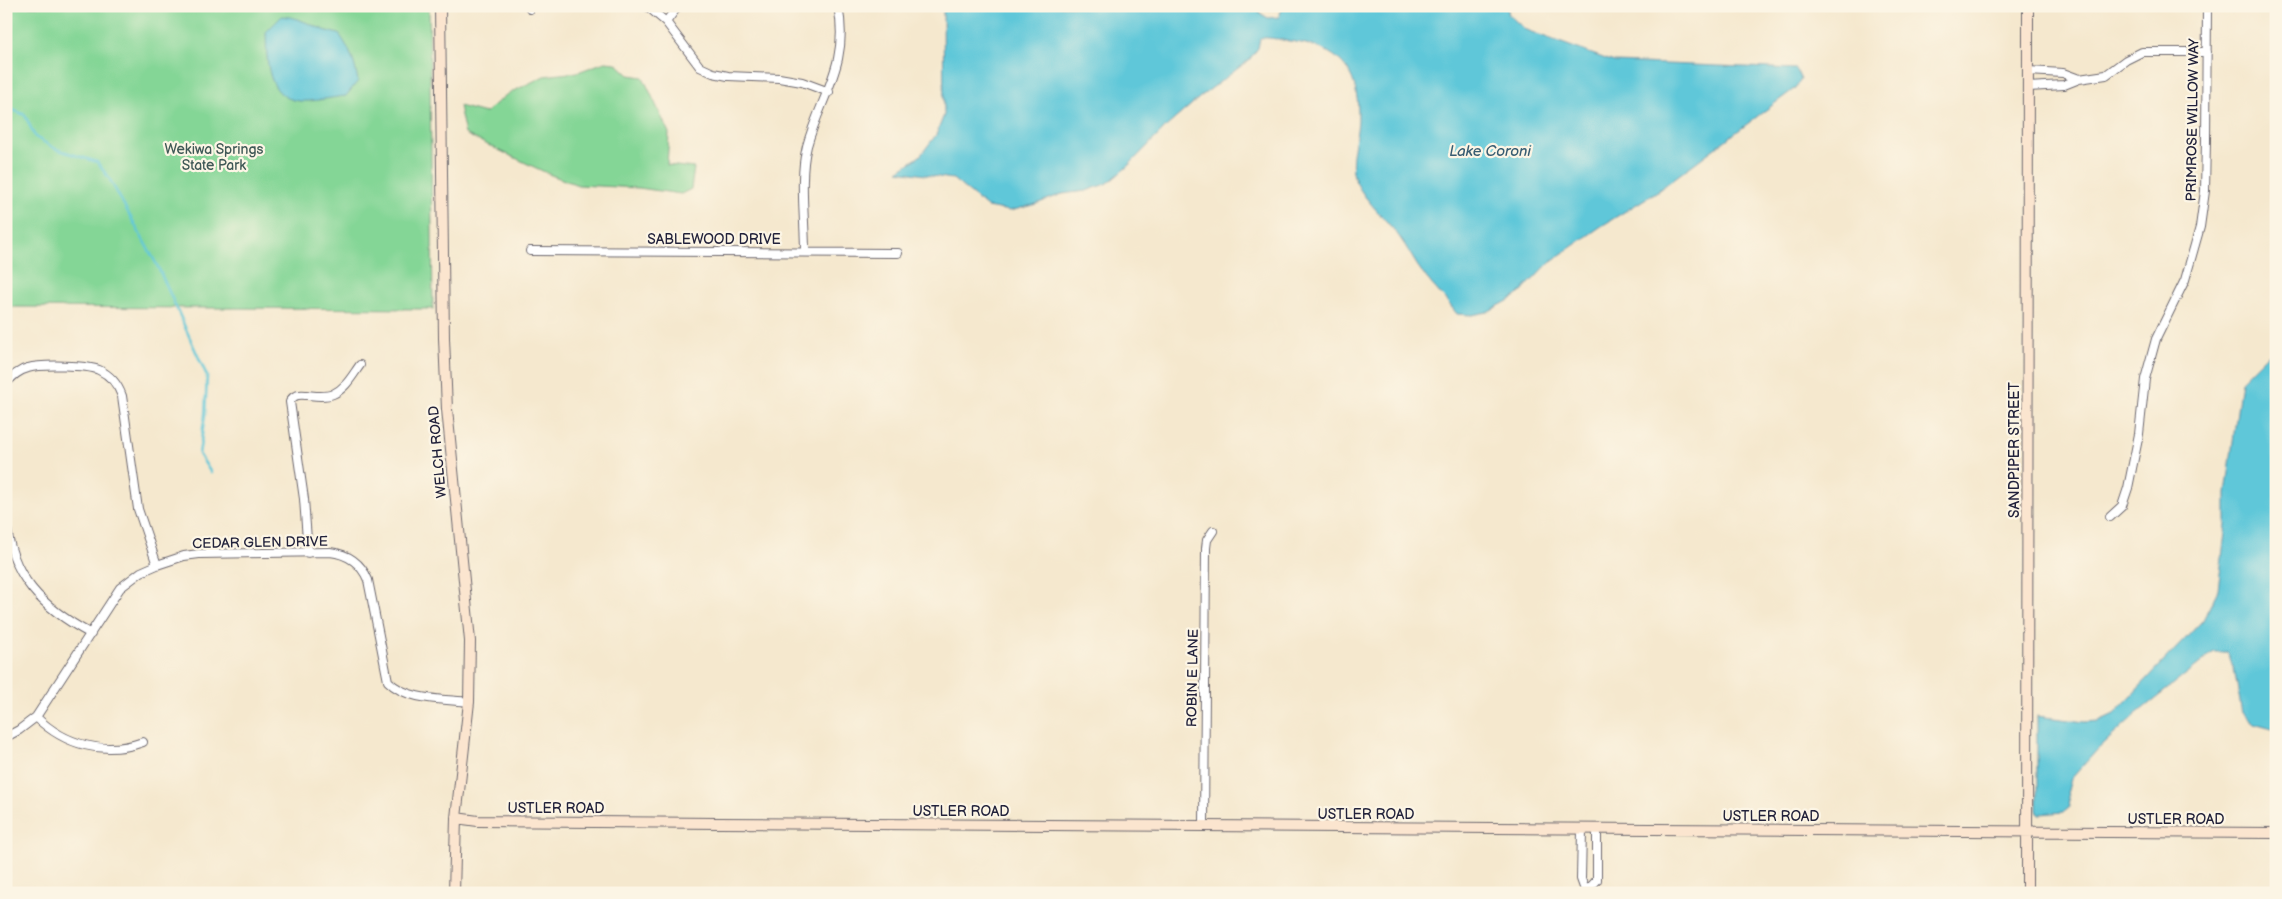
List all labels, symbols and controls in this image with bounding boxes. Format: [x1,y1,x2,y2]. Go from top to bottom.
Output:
street label: PRIMROSE WILLOW WAY [2183,38,2202,202]
park label: Wekiwa Springs State Park [165,141,264,174]
water label: Lake Coroni [1449,142,1531,161]
street label: SABLEWOOD DRIVE [647,231,781,248]
street label: SANDPIPER STREET [2006,381,2023,518]
street label: WELCH ROAD [425,405,450,499]
street label: CEDAR GLEN DRIVE [192,533,328,552]
street label: ROBIN E LANE [1183,629,1202,727]
street label: USTLER ROAD [508,800,604,817]
street label: USTLER ROAD [913,803,1009,820]
street label: USTLER ROAD [1318,806,1414,823]
street label: USTLER ROAD [1723,808,1819,825]
street label: USTLER ROAD [2128,811,2224,828]

